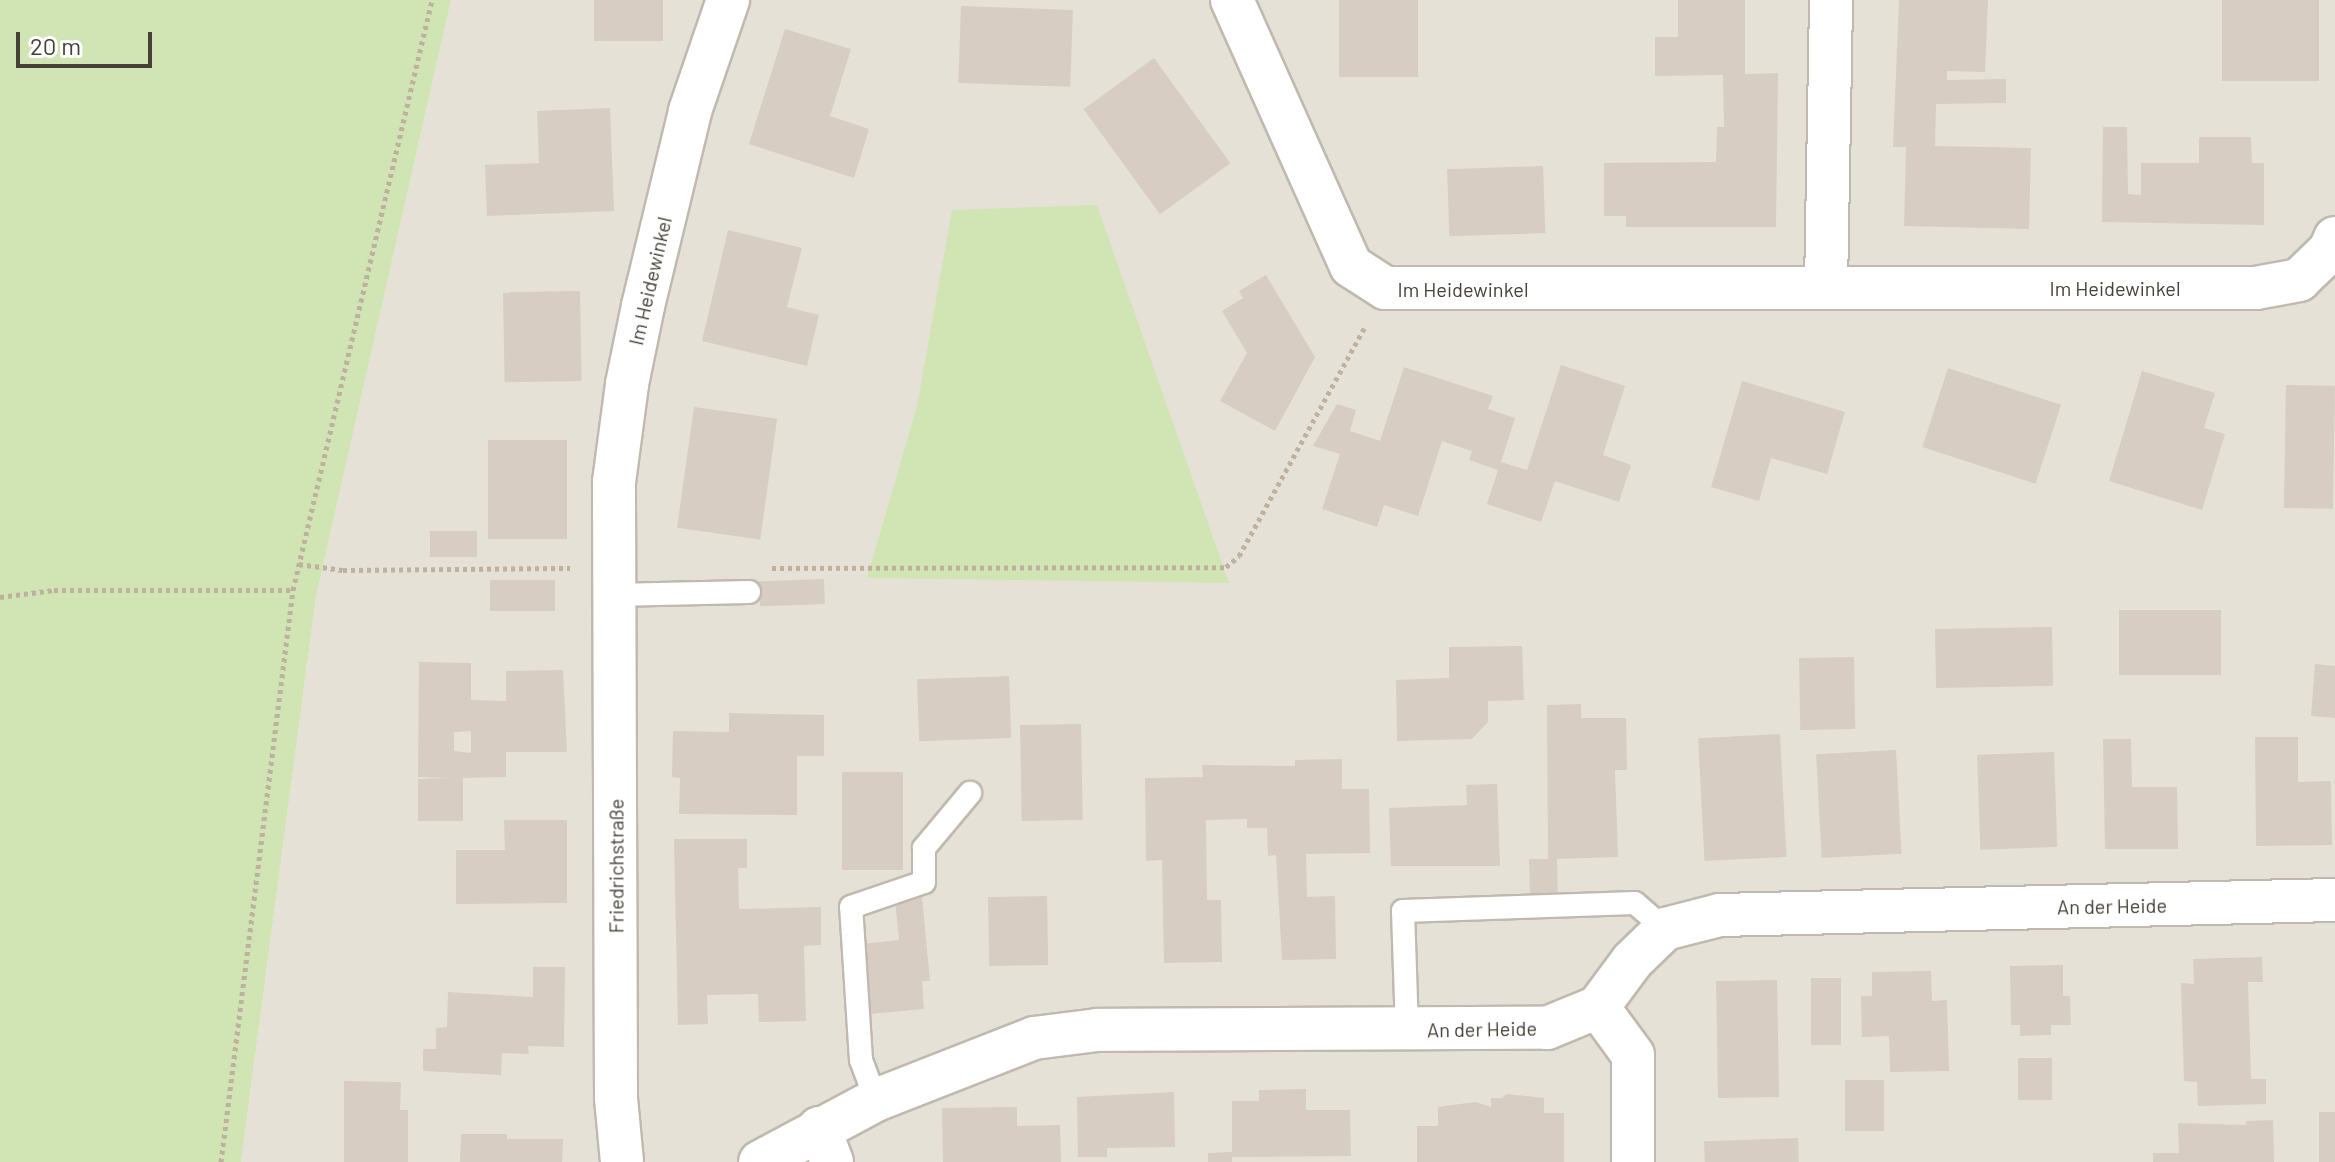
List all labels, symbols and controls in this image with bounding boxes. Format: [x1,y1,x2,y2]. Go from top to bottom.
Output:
scale bar [20,16,156,66]
text: 20 m [30,31,81,60]
street label: Im Heidewinkel [624,214,676,348]
street label: Im Heidewinkel [2049,276,2181,300]
street label: Im Heidewinkel [1397,277,1529,301]
street label: Friedrichstraße [604,799,628,933]
street label: An der Heide [2057,893,2167,919]
street label: An der Heide [1427,1016,1537,1042]

